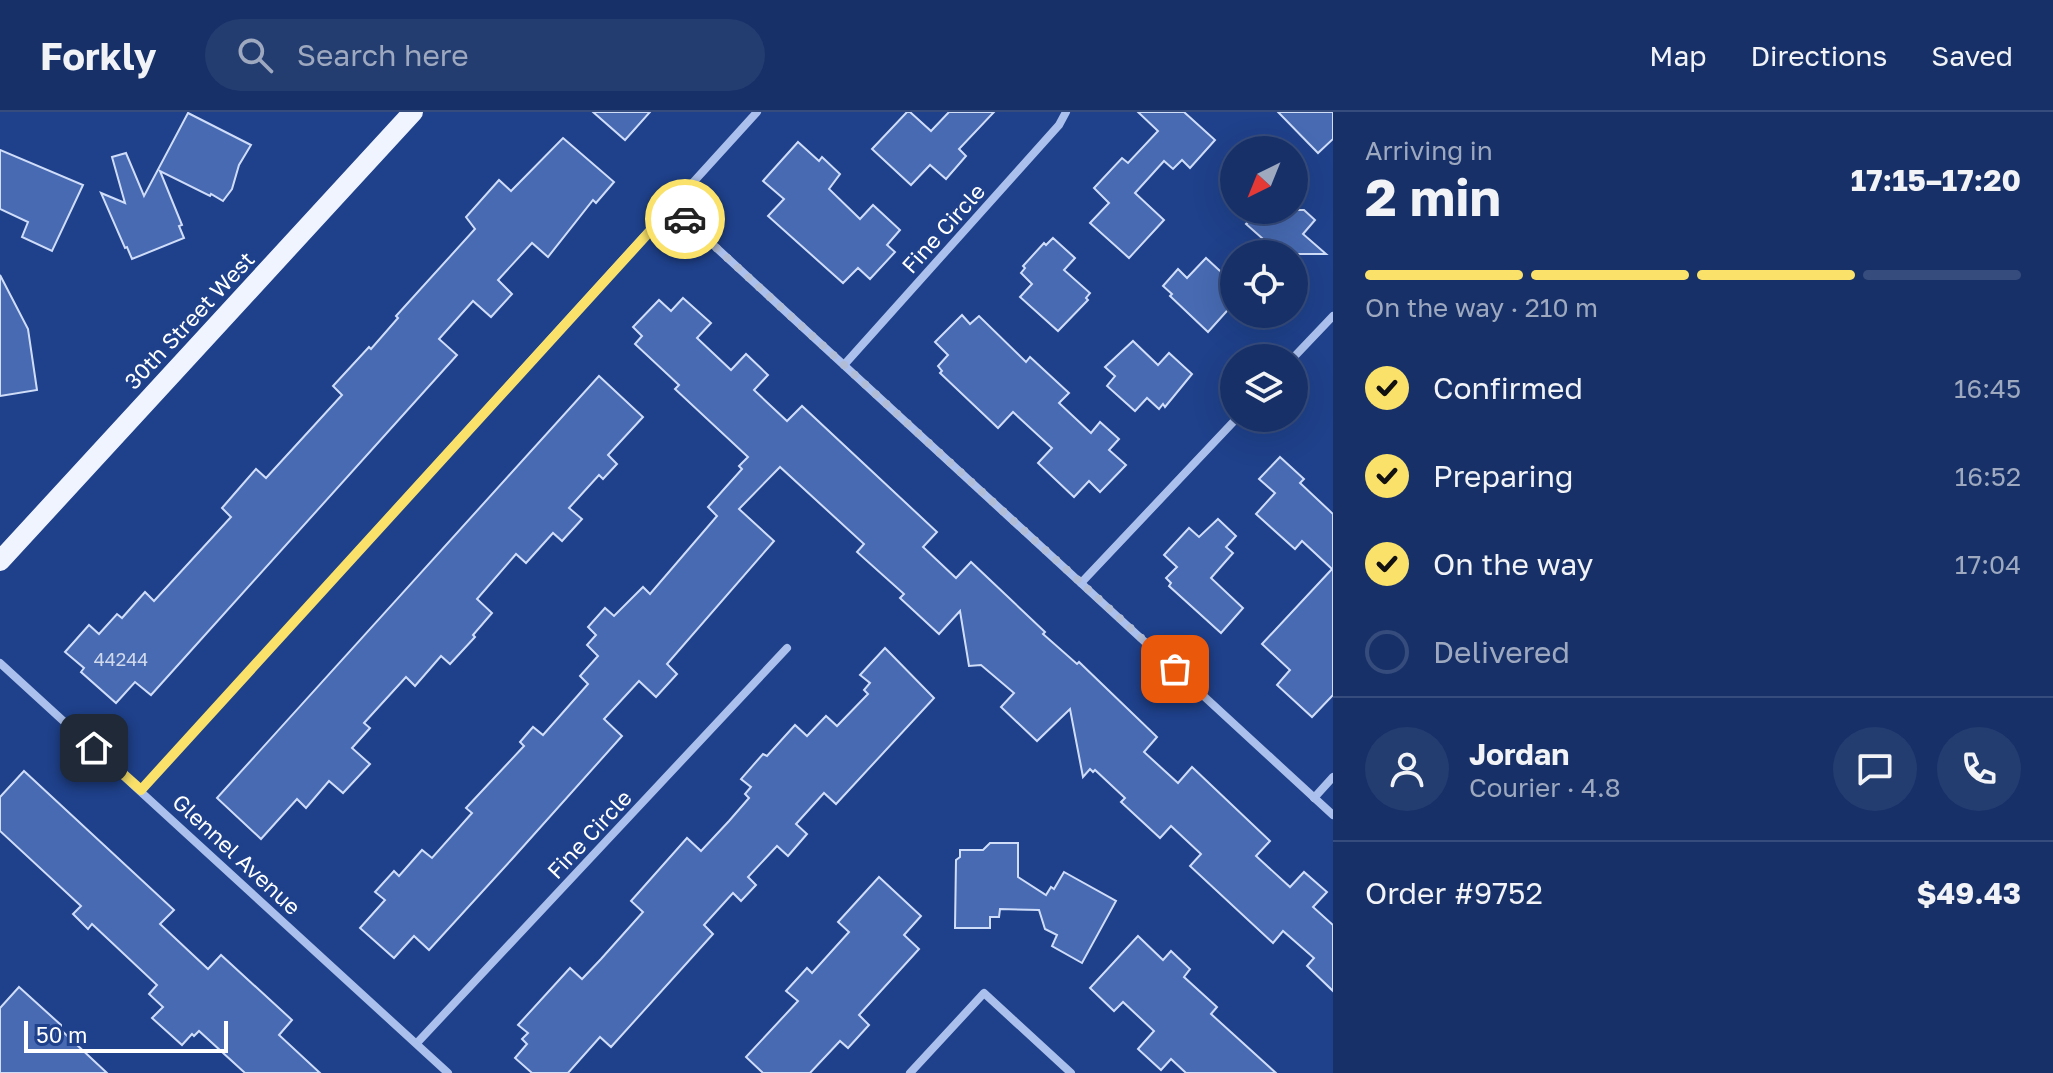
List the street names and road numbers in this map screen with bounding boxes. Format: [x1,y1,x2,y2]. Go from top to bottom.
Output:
street label: Fine Circle [896,178,990,278]
street label: 30th Street West [118,246,260,394]
street label: Fine Circle [541,784,637,884]
street label: Glennel Avenue [167,788,307,920]

